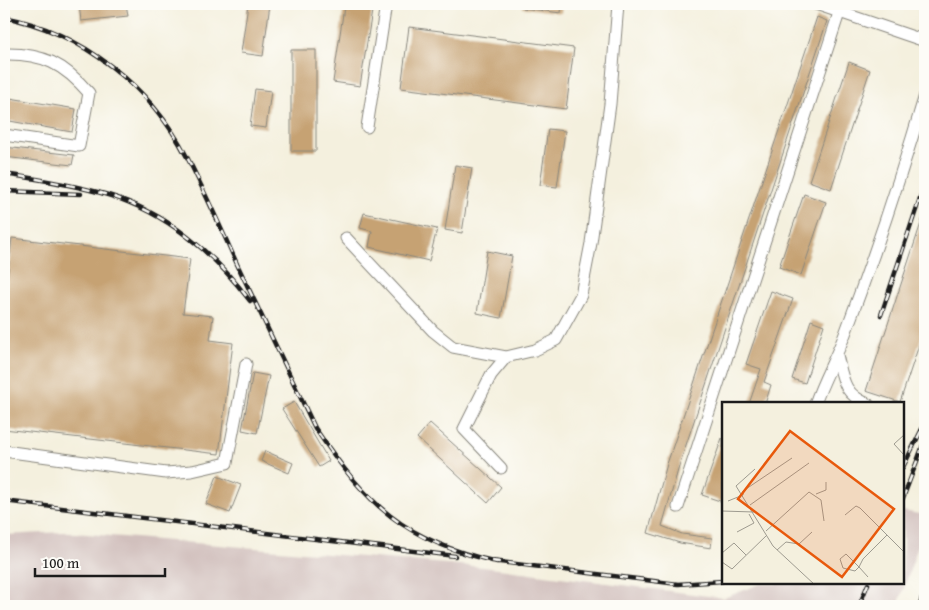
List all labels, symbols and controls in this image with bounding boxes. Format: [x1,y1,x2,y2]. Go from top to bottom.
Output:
inset map [722,402,904,585]
scale bar [35,545,165,577]
text: 100 m [42,552,80,573]

